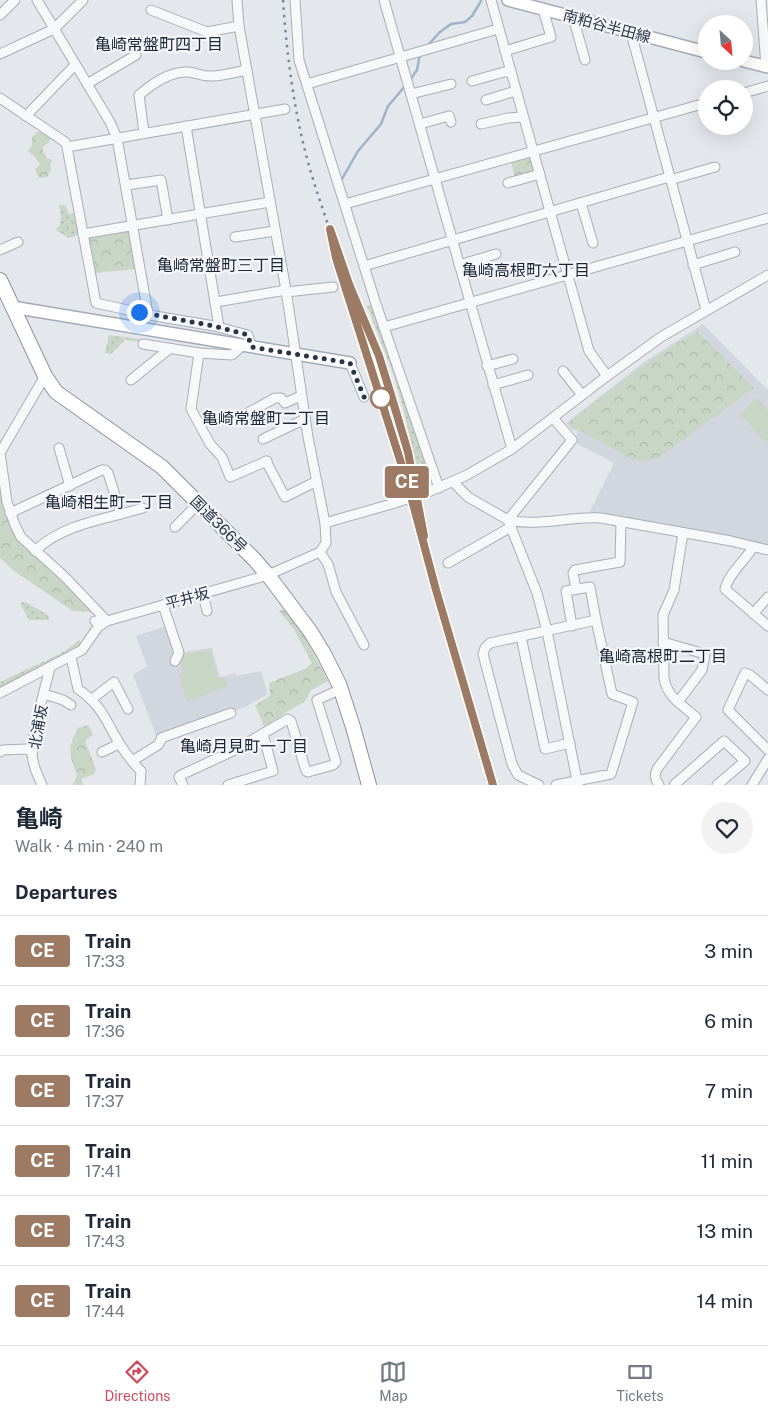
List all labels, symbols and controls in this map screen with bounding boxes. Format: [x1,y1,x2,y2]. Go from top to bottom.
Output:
street label: 南粕谷半田線 [561,6,653,46]
north arrow [698,15,752,70]
map controls [698,15,753,135]
district label: 亀崎常盤町四丁目 [95,35,223,54]
button: locate [698,80,753,135]
district label: 亀崎常盤町三丁目 [157,256,285,275]
district label: 亀崎高根町六丁目 [462,261,590,280]
your location [127,300,152,325]
unlabelled marker [370,387,392,409]
district label: 亀崎常盤町二丁目 [202,409,330,428]
line badge: CE [384,466,430,498]
text: CE [395,471,419,492]
street label: 国道366号 [187,492,251,556]
district label: 亀崎相生町一丁目 [45,493,173,512]
street label: 平井坂 [163,584,211,612]
district label: 亀崎高根町二丁目 [599,647,727,666]
street label: 北浦坂 [26,703,50,751]
district label: 亀崎月見町一丁目 [180,737,308,756]
button: heart [701,802,753,854]
text: 亀崎 [15,804,63,832]
text: Walk · 4 min · 240 m [15,837,163,856]
text: Departures [15,881,118,903]
text: Train [85,930,131,952]
text: CE [30,940,55,961]
text: 3 min [704,940,753,962]
text: 17:33 [85,952,125,971]
text: Train [85,1000,131,1022]
text: CE [30,1010,55,1031]
text: 6 min [704,1010,753,1032]
text: 17:36 [85,1022,125,1041]
text: Train [85,1070,131,1092]
text: CE [30,1080,55,1101]
text: 7 min [705,1080,753,1102]
text: 17:37 [85,1092,124,1111]
text: Train [85,1140,131,1162]
text: CE [30,1150,55,1171]
text: 11 min [701,1150,753,1172]
text: 17:41 [85,1162,121,1181]
text: Train [85,1210,131,1232]
text: CE [30,1220,55,1241]
text: 13 min [696,1220,753,1242]
text: 17:43 [85,1232,125,1251]
text: Train [85,1280,131,1302]
text: CE [30,1290,55,1311]
text: 14 min [696,1290,753,1312]
text: 17:44 [85,1302,125,1321]
tab: Directions [104,1358,170,1404]
tab: Map [379,1358,408,1404]
tab: Tickets [617,1358,664,1404]

